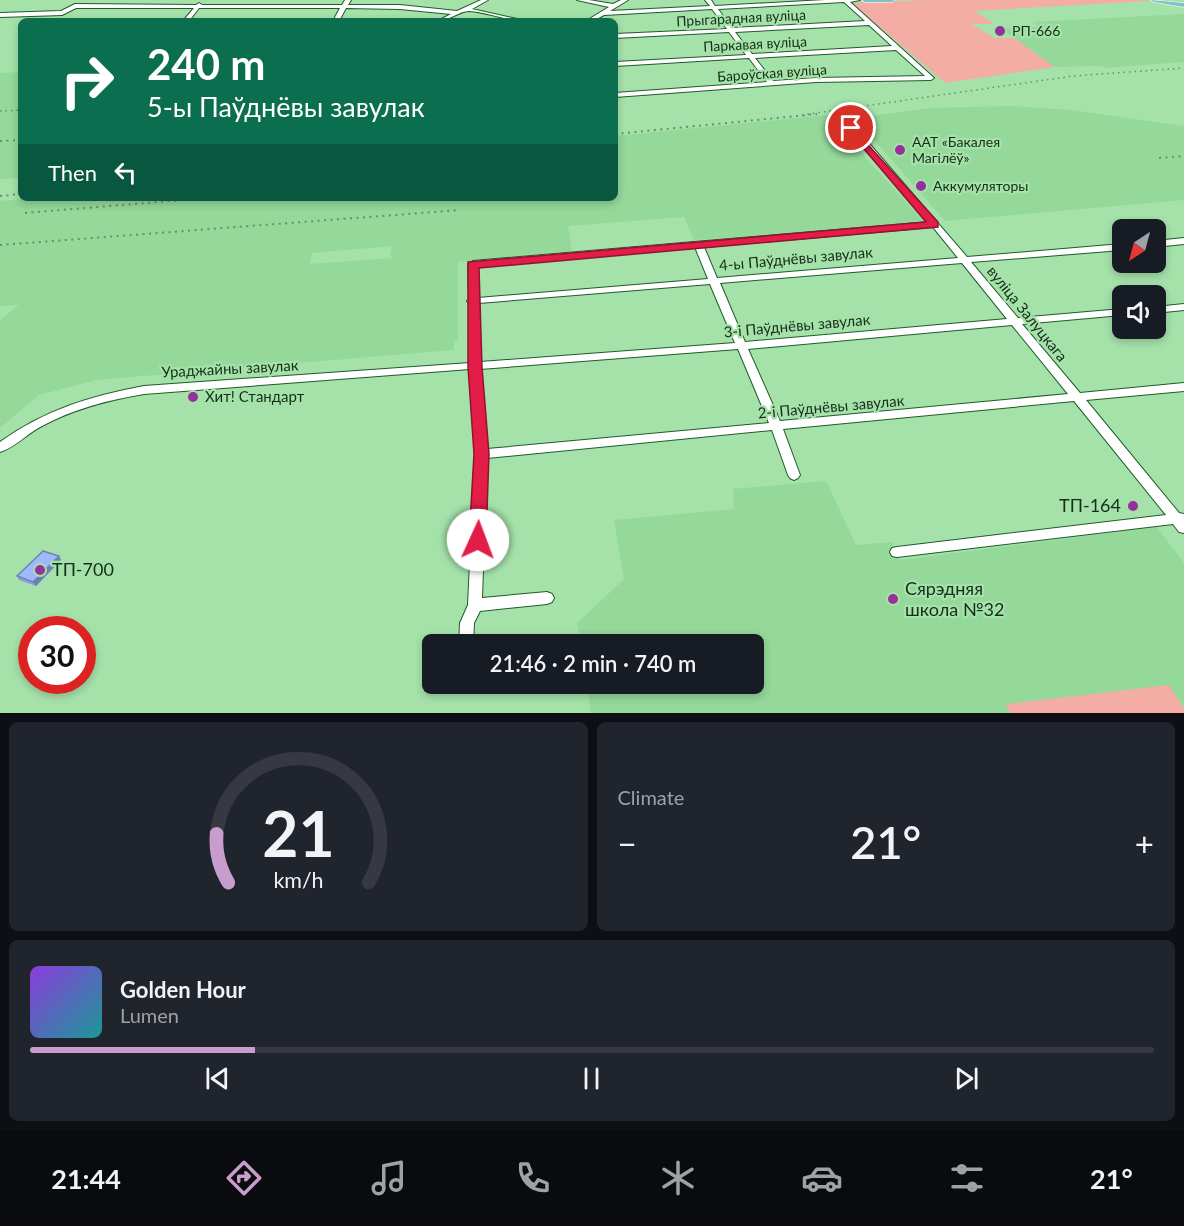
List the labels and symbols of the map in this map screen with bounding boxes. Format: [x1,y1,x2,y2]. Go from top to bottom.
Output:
street label: Прыгарадная вуліца [676,6,806,29]
place label: РП-666 [1012,22,1060,39]
marker: РП-666 [993,24,1007,38]
street label: Паркавая вуліца [703,32,807,55]
street label: Бароўская вуліца [717,60,827,85]
pin [825,102,876,153]
place label: ААТ «Бакалея Магілёў» [912,133,1000,166]
marker: ААТ «Бакалея Магілёў» [893,143,907,157]
place label: Аккумуляторы [933,177,1028,194]
marker: Аккумуляторы [914,179,928,193]
north arrow [1112,219,1166,273]
street label: 4-ы Паўднёвы завулак [718,242,874,274]
street label: вуліца Залуцкага [984,262,1072,365]
street label: 3-і Паўднёвы завулак [723,310,871,340]
street label: Ураджайны завулак [161,355,299,381]
place label: Хит! Стандарт [205,387,305,405]
marker: Хит! Стандарт [186,390,200,404]
street label: 2-і Паўднёвы завулак [757,391,905,421]
place label: ТП-164 [1059,494,1121,516]
marker: ТП-164 [1126,499,1140,513]
position arrow [446,508,510,572]
place label: ТП-700 [52,558,114,580]
marker: ТП-700 [33,563,47,577]
place label: Сярэдняя школа №32 [905,577,1005,620]
marker: Сярэдняя школа №32 [886,592,900,606]
speed limit sign: 30 [18,616,96,694]

